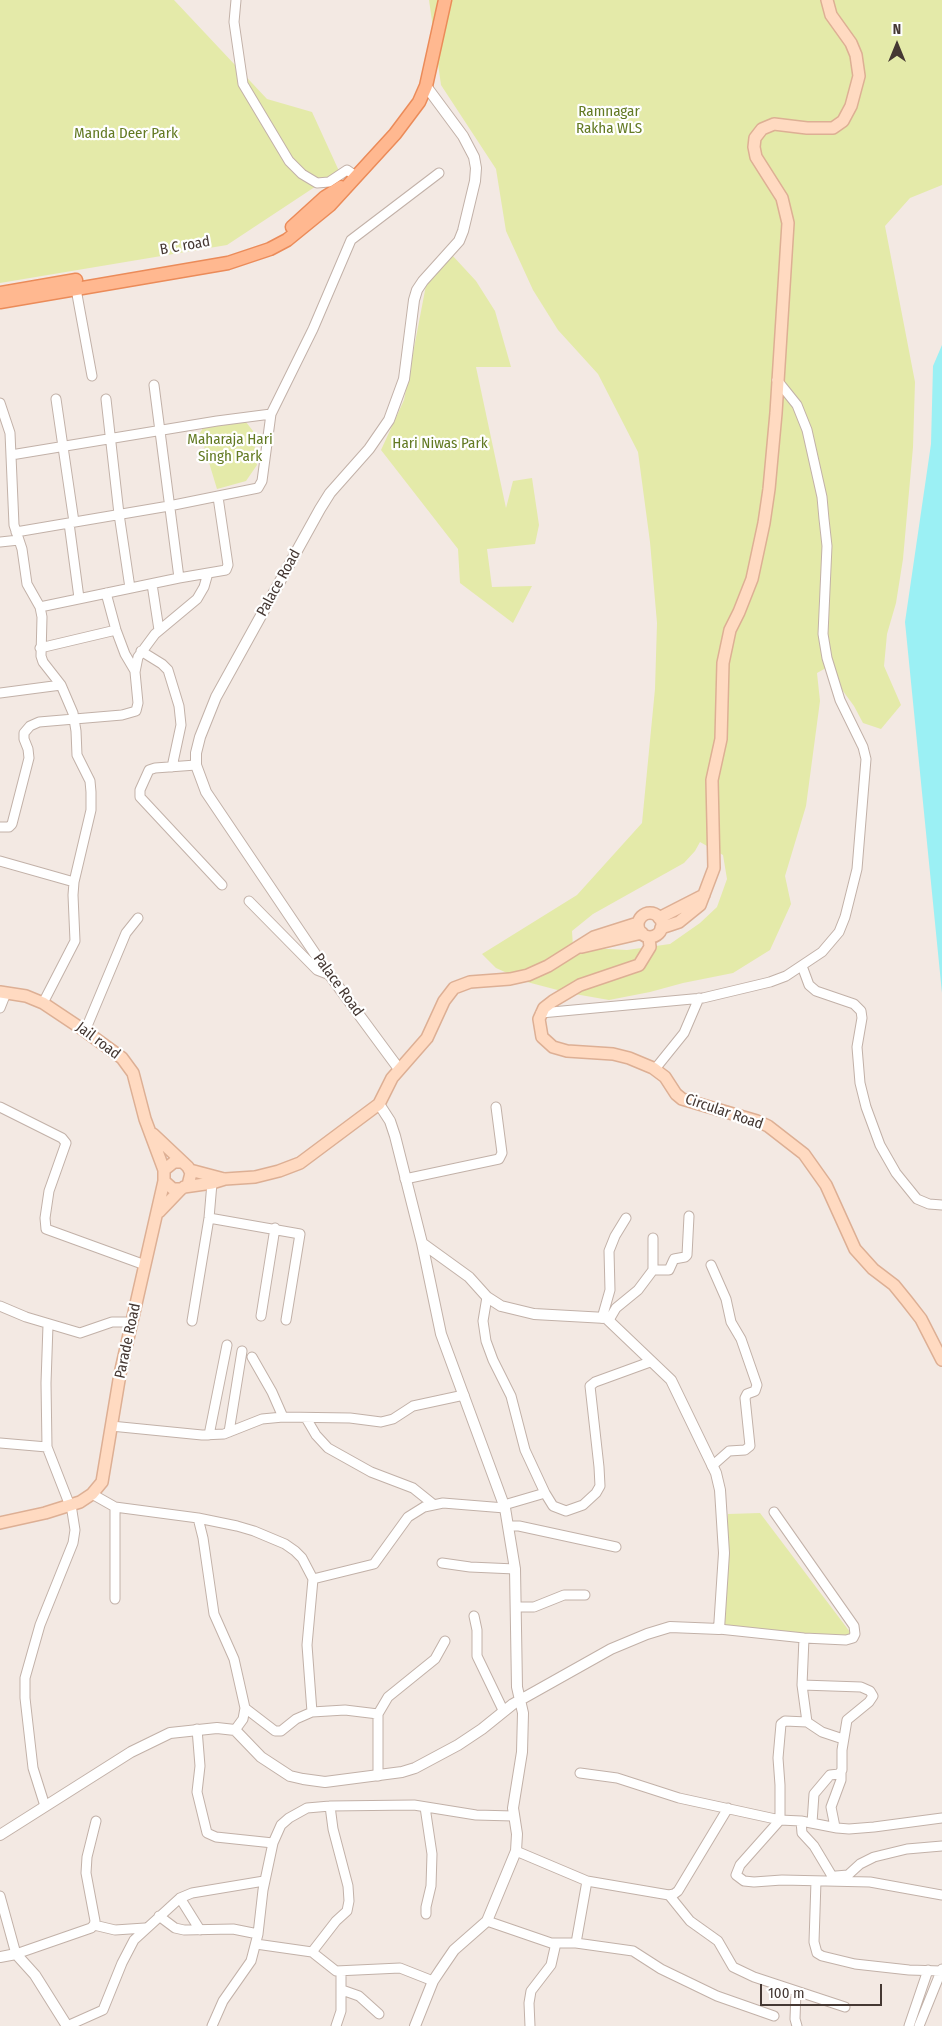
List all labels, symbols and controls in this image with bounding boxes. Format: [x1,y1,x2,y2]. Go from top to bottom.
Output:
north arrow [872,20,922,70]
text: N [893,21,901,38]
park label: Ramnagar Rakha WLS [576,103,642,138]
park label: Manda Deer Park [74,125,178,143]
street label: B C road [158,233,212,259]
park label: Maharaja Hari Singh Park [187,431,273,466]
park label: Hari Niwas Park [392,435,488,453]
street label: Palace Road [253,546,305,620]
street label: Palace Road [309,950,367,1020]
street label: Jail road [72,1019,124,1063]
street label: Circular Road [683,1090,765,1134]
street label: Parade Road [111,1302,145,1380]
scale bar [762,1974,884,2006]
text: 100 m [768,1984,805,2002]

